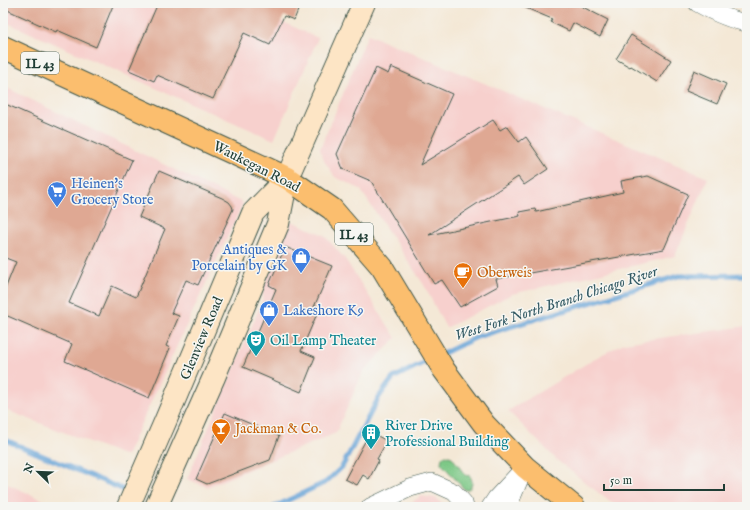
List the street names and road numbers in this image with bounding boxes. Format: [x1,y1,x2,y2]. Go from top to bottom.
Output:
road number: IL 43 [21,52,59,74]
street label: Waukegan Road [210,137,304,197]
road number: IL 43 [335,223,373,245]
street label: Glenview Road [176,293,228,383]

